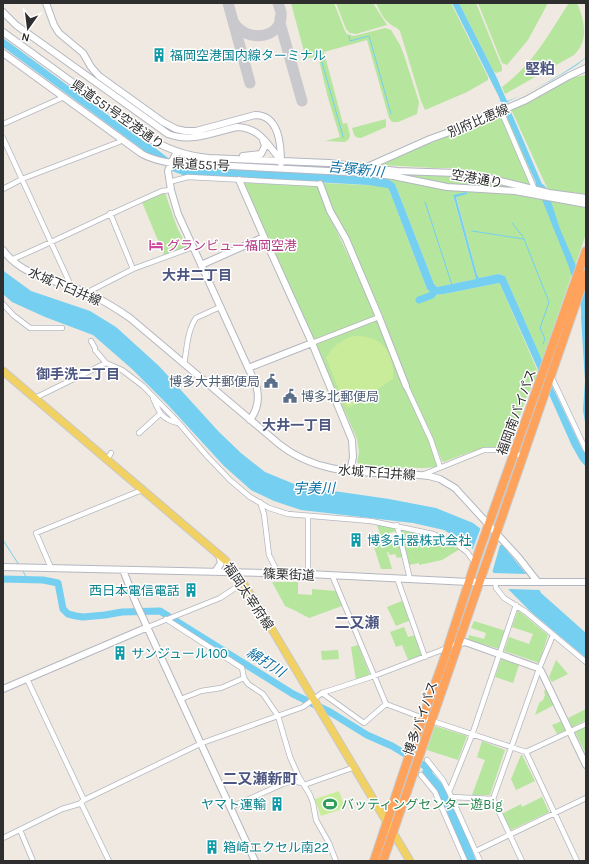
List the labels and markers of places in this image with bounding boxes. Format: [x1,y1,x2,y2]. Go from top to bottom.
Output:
building icon: 福岡空港国内線ターミナル [151,47,167,63]
place label: 福岡空港国内線ターミナル [170,48,326,63]
hotel icon: グランビュー福岡空港 [148,237,164,253]
place label: グランビュー福岡空港 [167,238,297,253]
public building icon: 博多大井郵便局 [263,373,279,389]
place label: 博多大井郵便局 [169,374,260,389]
public building icon: 博多北郵便局 [282,388,298,404]
place label: 博多北郵便局 [301,389,379,404]
building icon: 博多計器株式会社 [348,532,364,548]
place label: 博多計器株式会社 [367,533,471,548]
building icon: 西日本電信電話 [183,582,199,598]
place label: 西日本電信電話 [89,583,180,598]
building icon: サンジュール100 [112,645,128,661]
place label: サンジュール100 [131,646,228,661]
building icon: ヤマト運輸 [269,796,285,812]
sports icon: バッティングセンター遊Big [322,796,338,812]
place label: ヤマト運輸 [201,797,266,812]
place label: バッティングセンター遊Big [341,797,503,812]
building icon: 箱崎エクセル南22 [204,839,220,855]
place label: 箱崎エクセル南22 [223,840,329,855]

